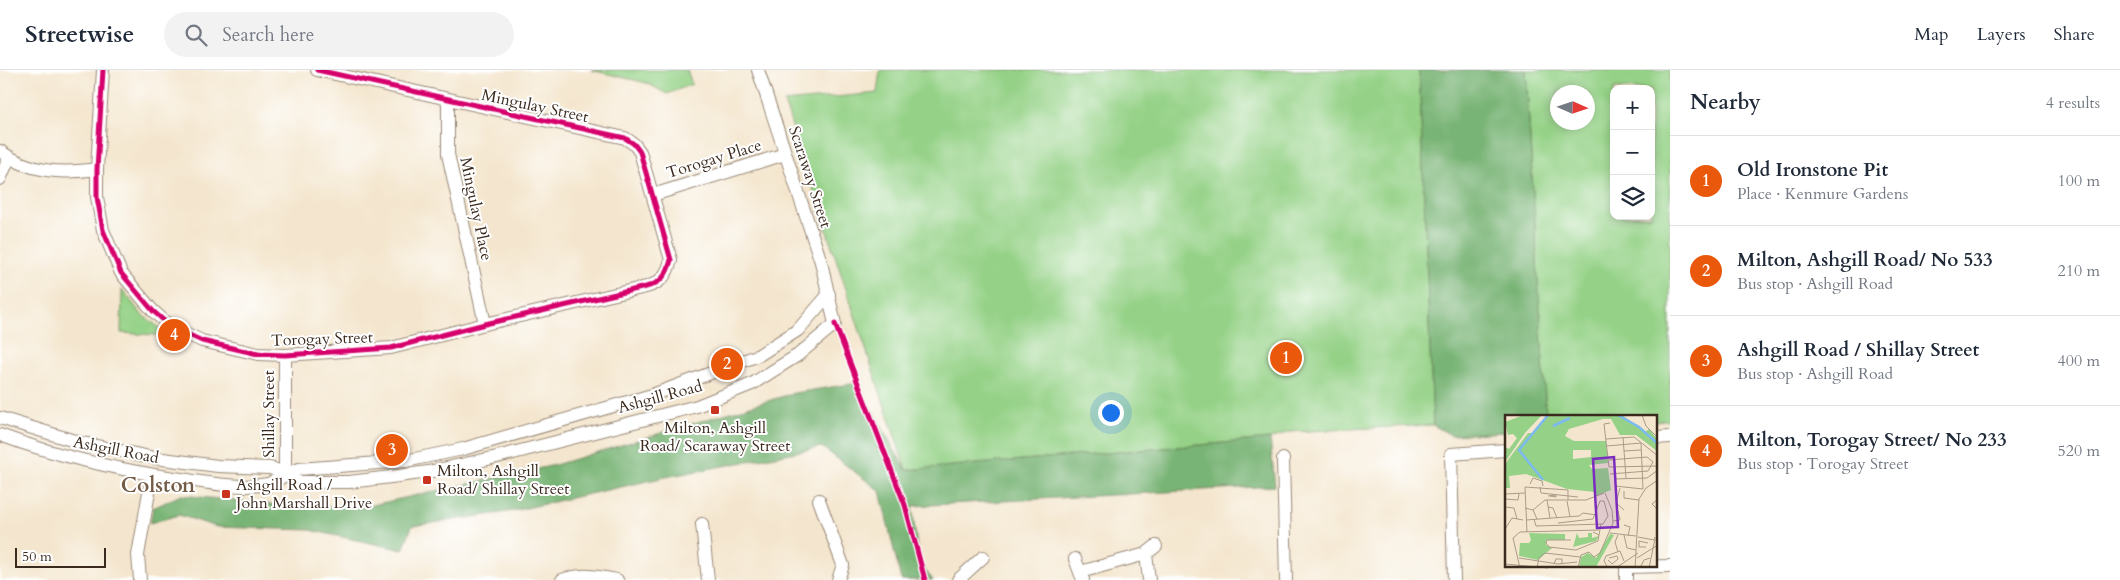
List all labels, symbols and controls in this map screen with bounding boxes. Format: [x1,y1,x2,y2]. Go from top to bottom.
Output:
search box [164,12,514,57]
text: Streetwise [25,18,134,51]
icon: search [182,21,210,49]
text: Search here [222,22,314,48]
text: Map [1914,22,1949,47]
text: Layers [1977,22,2026,47]
text: Share [2054,22,2095,47]
street label: Mingulay Street [480,84,590,128]
north arrow [1550,85,1595,130]
map controls [1610,85,1655,220]
button: + [1610,85,1655,130]
text: Nearby [1690,88,1761,117]
text: 4 results [2046,92,2100,114]
street label: Scaraway Street [783,123,837,231]
button: − [1610,130,1655,175]
street label: Torogay Place [664,134,764,184]
street label: Mingulay Place [454,155,498,263]
text: Old Ironstone Pit [1737,157,1888,183]
text: 1 [1702,170,1710,192]
text: 100 m [2058,170,2100,192]
button: layers [1610,175,1655,220]
text: Place · Kenmure Gardens [1737,183,1908,205]
text: Milton, Ashgill Road/ No 533 [1737,247,1993,273]
text: 2 [1702,260,1710,282]
text: 210 m [2058,260,2100,282]
text: Bus stop · Ashgill Road [1737,273,1893,295]
pin: 4 [158,316,190,354]
street label: Torogay Street [271,326,373,352]
text: Ashgill Road / Shillay Street [1737,337,1979,363]
pin: 1 [1270,339,1302,377]
pin: 2 [711,345,743,383]
text: 3 [1702,350,1710,372]
text: 400 m [2058,350,2100,372]
text: Bus stop · Ashgill Road [1737,363,1893,385]
street label: Shillay Street [258,370,280,458]
street label: Ashgill Road [615,375,705,419]
your location [1098,400,1124,426]
marker: Milton, Ashgill Road/ Scaraway Street [709,404,721,416]
inset map [1505,415,1658,568]
place label: Milton, Ashgill Road/ Scaraway Street [640,417,790,457]
text: Milton, Torogay Street/ No 233 [1737,427,2007,453]
street label: Ashgill Road [71,431,161,469]
pin: 3 [376,431,408,469]
text: 4 [1702,440,1710,462]
text: 520 m [2058,440,2100,462]
text: Bus stop · Torogay Street [1737,453,1909,475]
place label: Milton, Ashgill Road/ Shillay Street [437,460,569,500]
district label: Colston [121,471,196,500]
place label: Ashgill Road / John Marshall Drive [234,474,372,514]
marker: Milton, Ashgill Road/ Shillay Street [421,474,433,486]
marker: Ashgill Road / John Marshall Drive [220,488,232,500]
scale bar [15,545,106,568]
text: 50 m [22,547,52,566]

